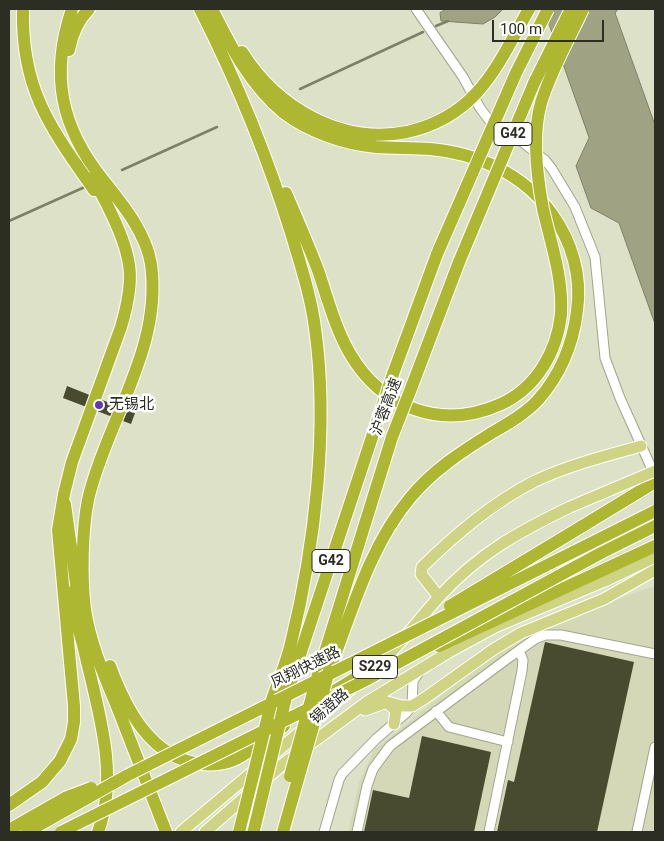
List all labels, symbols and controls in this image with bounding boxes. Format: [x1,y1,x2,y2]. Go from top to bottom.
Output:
scale bar [494,10,606,42]
text: 100 m [500,20,542,38]
road number: G42 [494,122,532,146]
street label: 沪蓉高速 [368,376,406,438]
place label: 无锡北 [109,396,154,414]
marker: 无锡北 [93,399,105,411]
road number: G42 [312,550,350,572]
street label: 凤翔快速路 [268,643,344,693]
road number: S229 [352,656,398,679]
street label: 锡澄路 [307,685,353,729]

